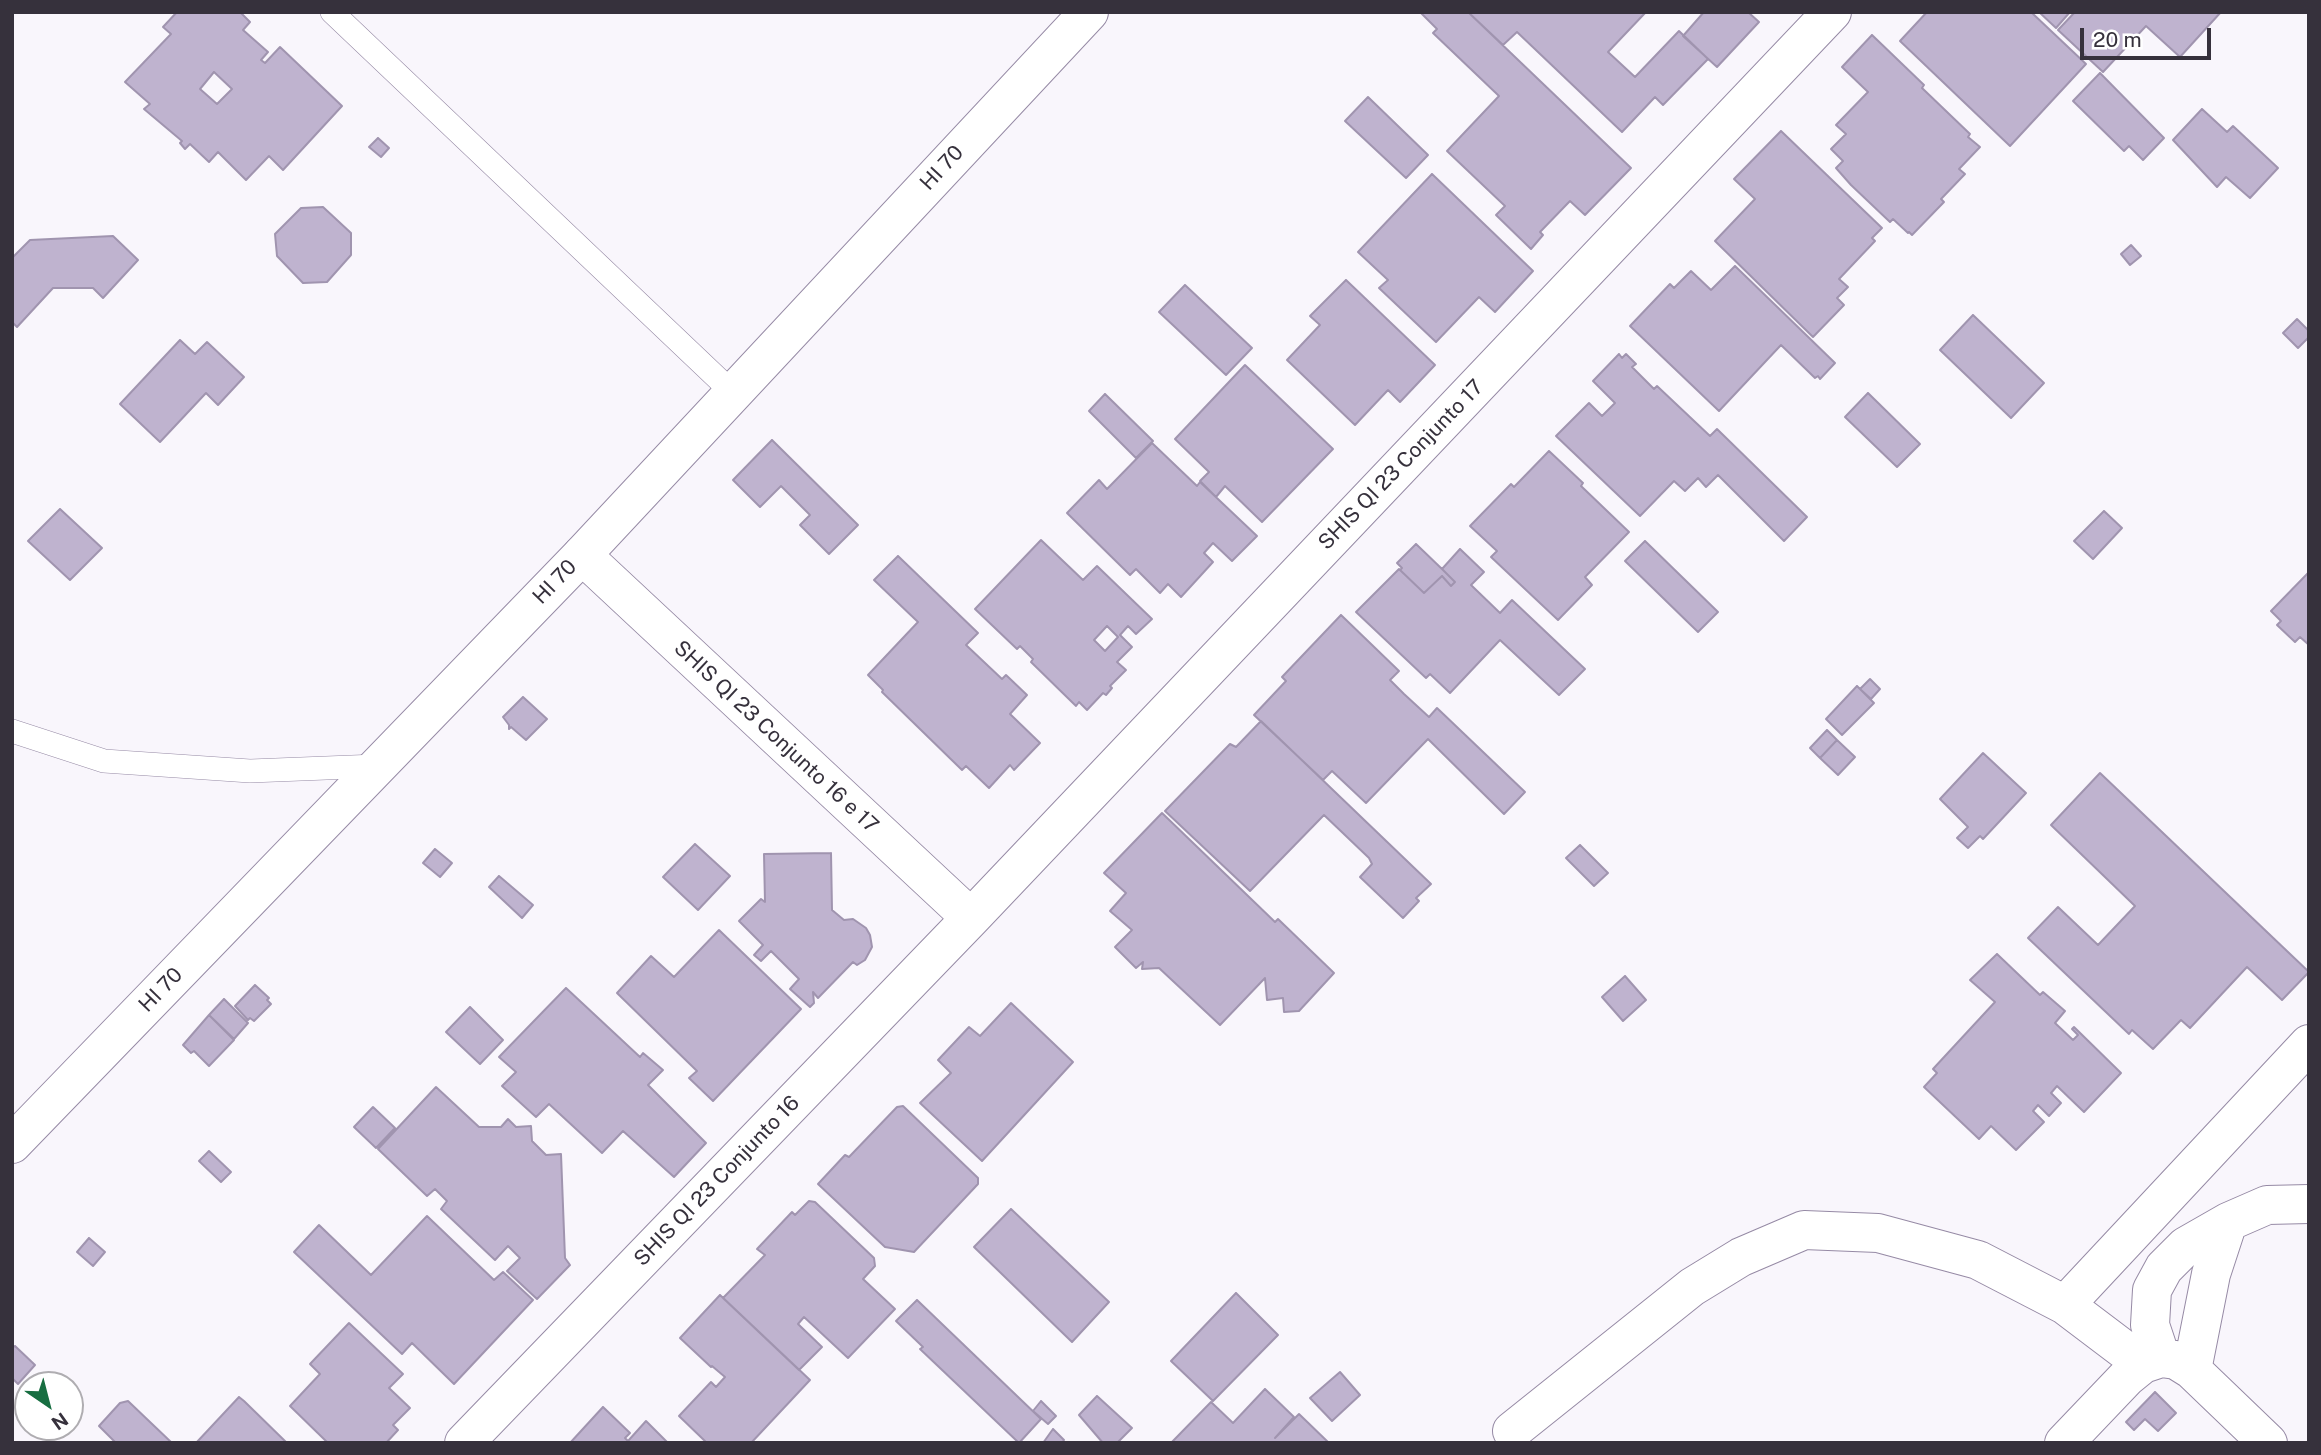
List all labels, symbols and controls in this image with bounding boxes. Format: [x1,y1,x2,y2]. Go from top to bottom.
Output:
scale bar [2083,14,2214,58]
text: 20 m [2093,27,2142,52]
street label: HI 70 [915,140,969,196]
street label: SHIS QI 23 Conjunto 17 [1313,375,1489,555]
street label: HI 70 [528,554,582,610]
street label: SHIS QI 23 Conjunto 16 e 17 [669,636,883,838]
street label: HI 70 [134,962,188,1018]
street label: SHIS QI 23 Conjunto 16 [629,1091,805,1271]
north arrow [14,1371,84,1441]
text: N [48,1408,72,1435]

